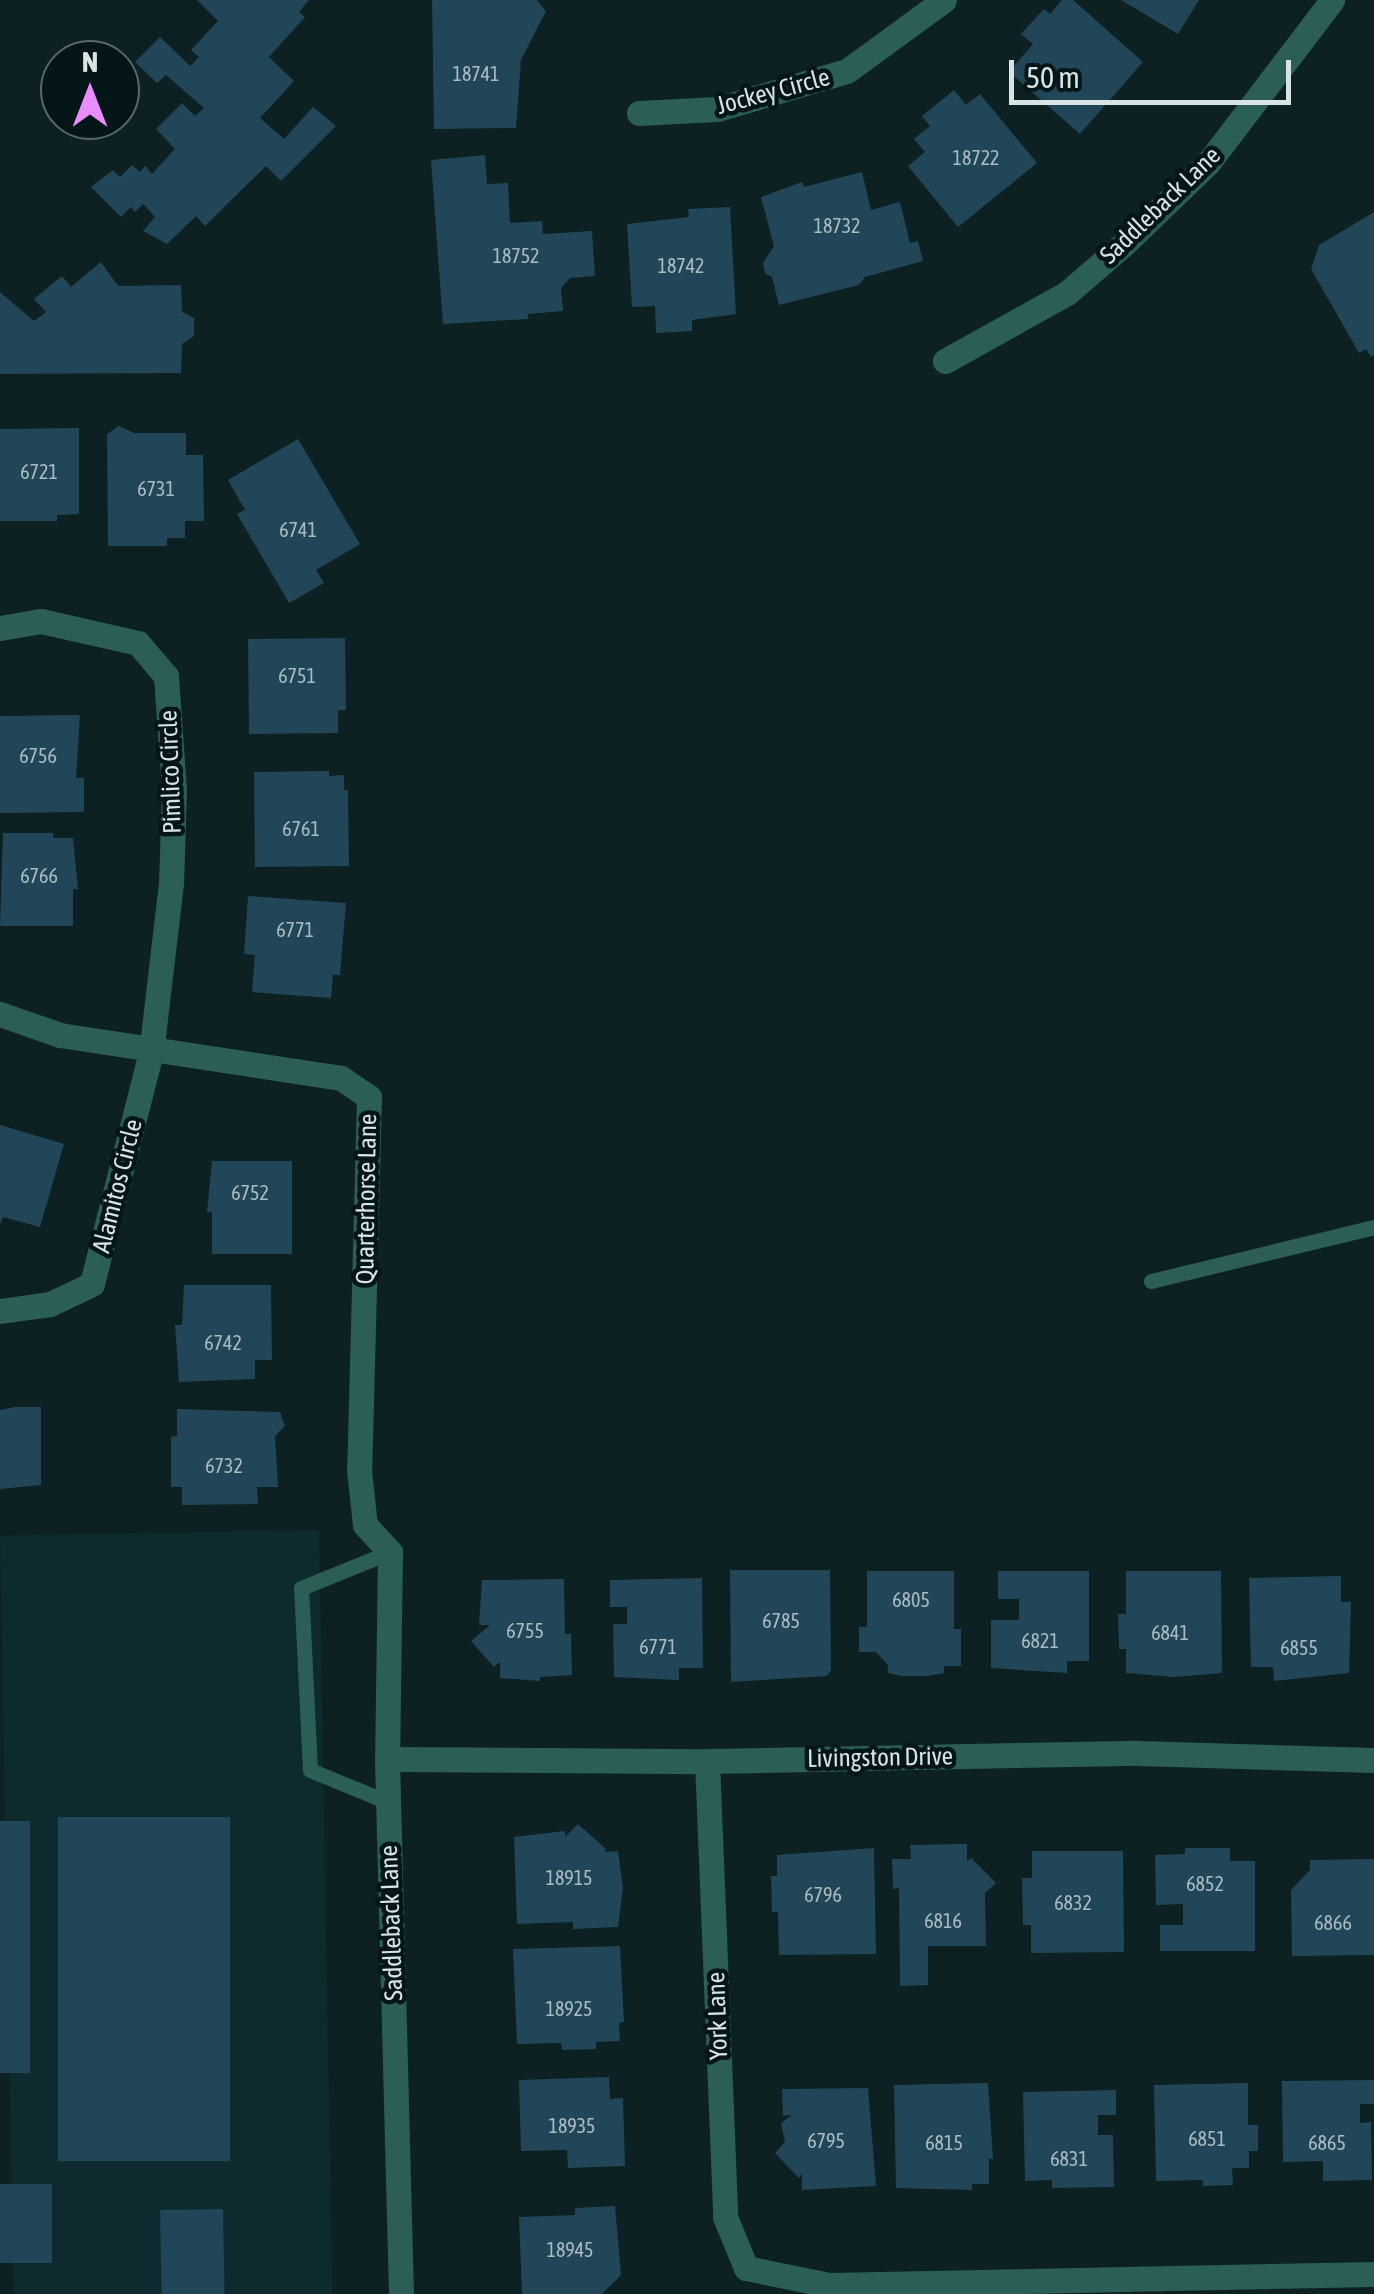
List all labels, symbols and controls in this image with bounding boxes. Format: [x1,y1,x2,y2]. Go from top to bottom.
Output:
north arrow [40,40,140,140]
scale bar [1014,40,1296,102]
text: N [82,46,98,78]
text: 50 m [1026,60,1080,94]
house number: 18741 [453,61,499,85]
street label: Jockey Circle [713,62,833,120]
street label: Saddleback Lane [1094,140,1226,270]
house number: 18722 [953,145,999,169]
house number: 18732 [814,213,860,237]
house number: 18752 [493,243,539,267]
house number: 18742 [658,253,704,277]
house number: 6721 [20,459,58,483]
house number: 6731 [137,476,175,500]
house number: 6741 [279,517,317,541]
house number: 6751 [278,663,316,687]
street label: Pimlico Circle [153,710,187,834]
house number: 6756 [19,743,57,767]
house number: 6761 [282,816,320,840]
house number: 6766 [20,863,58,887]
house number: 6771 [276,917,314,941]
street label: Quarterhorse Lane [350,1113,382,1285]
street label: Alamitos Circle [86,1116,148,1256]
house number: 6752 [231,1180,269,1204]
house number: 6742 [204,1330,242,1354]
house number: 6732 [205,1453,243,1477]
house number: 6805 [892,1587,930,1611]
house number: 6785 [762,1608,800,1632]
house number: 6755 [506,1618,544,1642]
house number: 6841 [1151,1620,1189,1644]
house number: 6821 [1021,1628,1059,1652]
house number: 6771 [639,1634,677,1658]
house number: 6855 [1280,1635,1318,1659]
street label: Livingston Drive [807,1741,953,1773]
street label: Saddleback Lane [373,1845,409,2001]
house number: 18915 [546,1865,592,1889]
house number: 6852 [1186,1871,1224,1895]
house number: 6796 [804,1882,842,1906]
house number: 6832 [1054,1890,1092,1914]
house number: 6816 [924,1908,962,1932]
house number: 6866 [1314,1910,1352,1934]
street label: York Lane [700,1972,734,2060]
house number: 18925 [546,1996,592,2020]
house number: 18935 [549,2113,595,2137]
house number: 6851 [1188,2126,1226,2150]
house number: 6795 [807,2128,845,2152]
house number: 6815 [925,2130,963,2154]
house number: 6865 [1308,2130,1346,2154]
house number: 6831 [1050,2146,1088,2170]
house number: 18945 [547,2237,593,2261]

